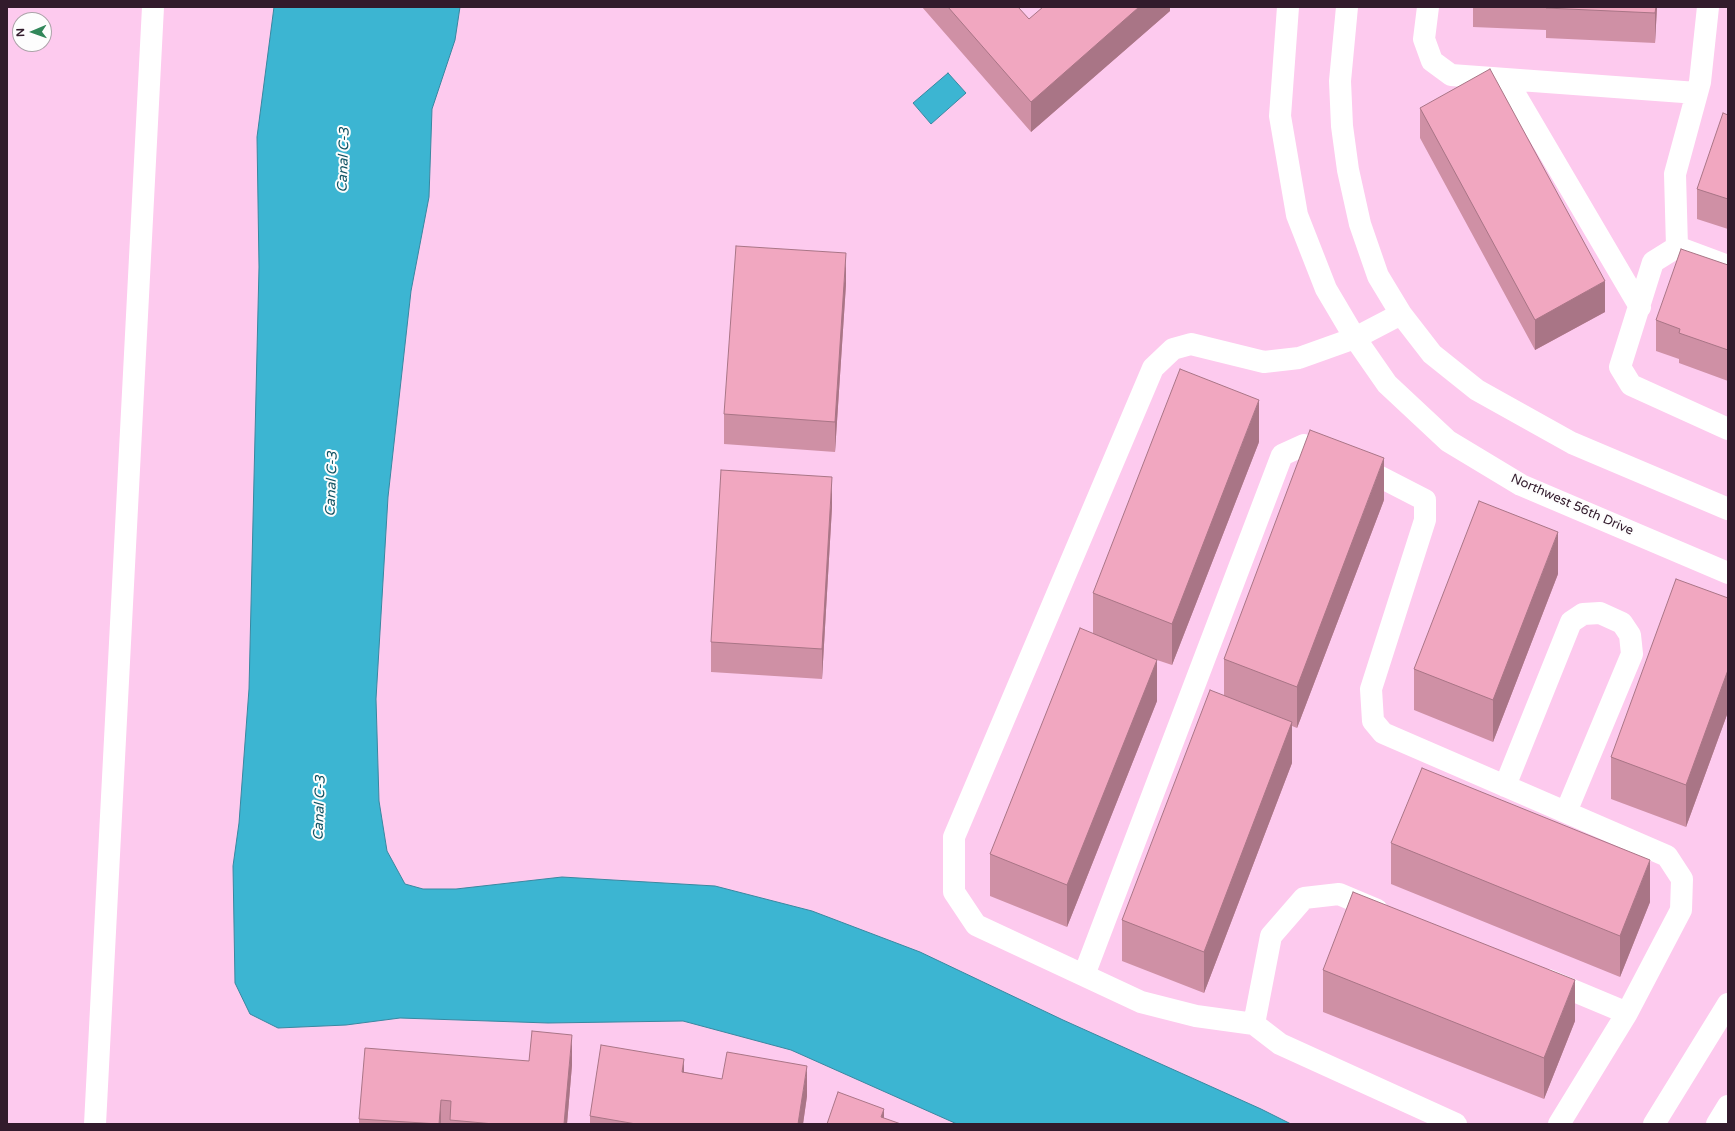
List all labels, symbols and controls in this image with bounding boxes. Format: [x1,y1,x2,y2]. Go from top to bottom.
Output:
north arrow [12,12,52,52]
text: N [14,28,27,37]
water label: Canal C-3 [334,127,354,193]
water label: Canal C-3 [322,451,342,517]
street label: Northwest 56th Drive [1508,471,1636,539]
water label: Canal C-3 [310,775,330,841]

